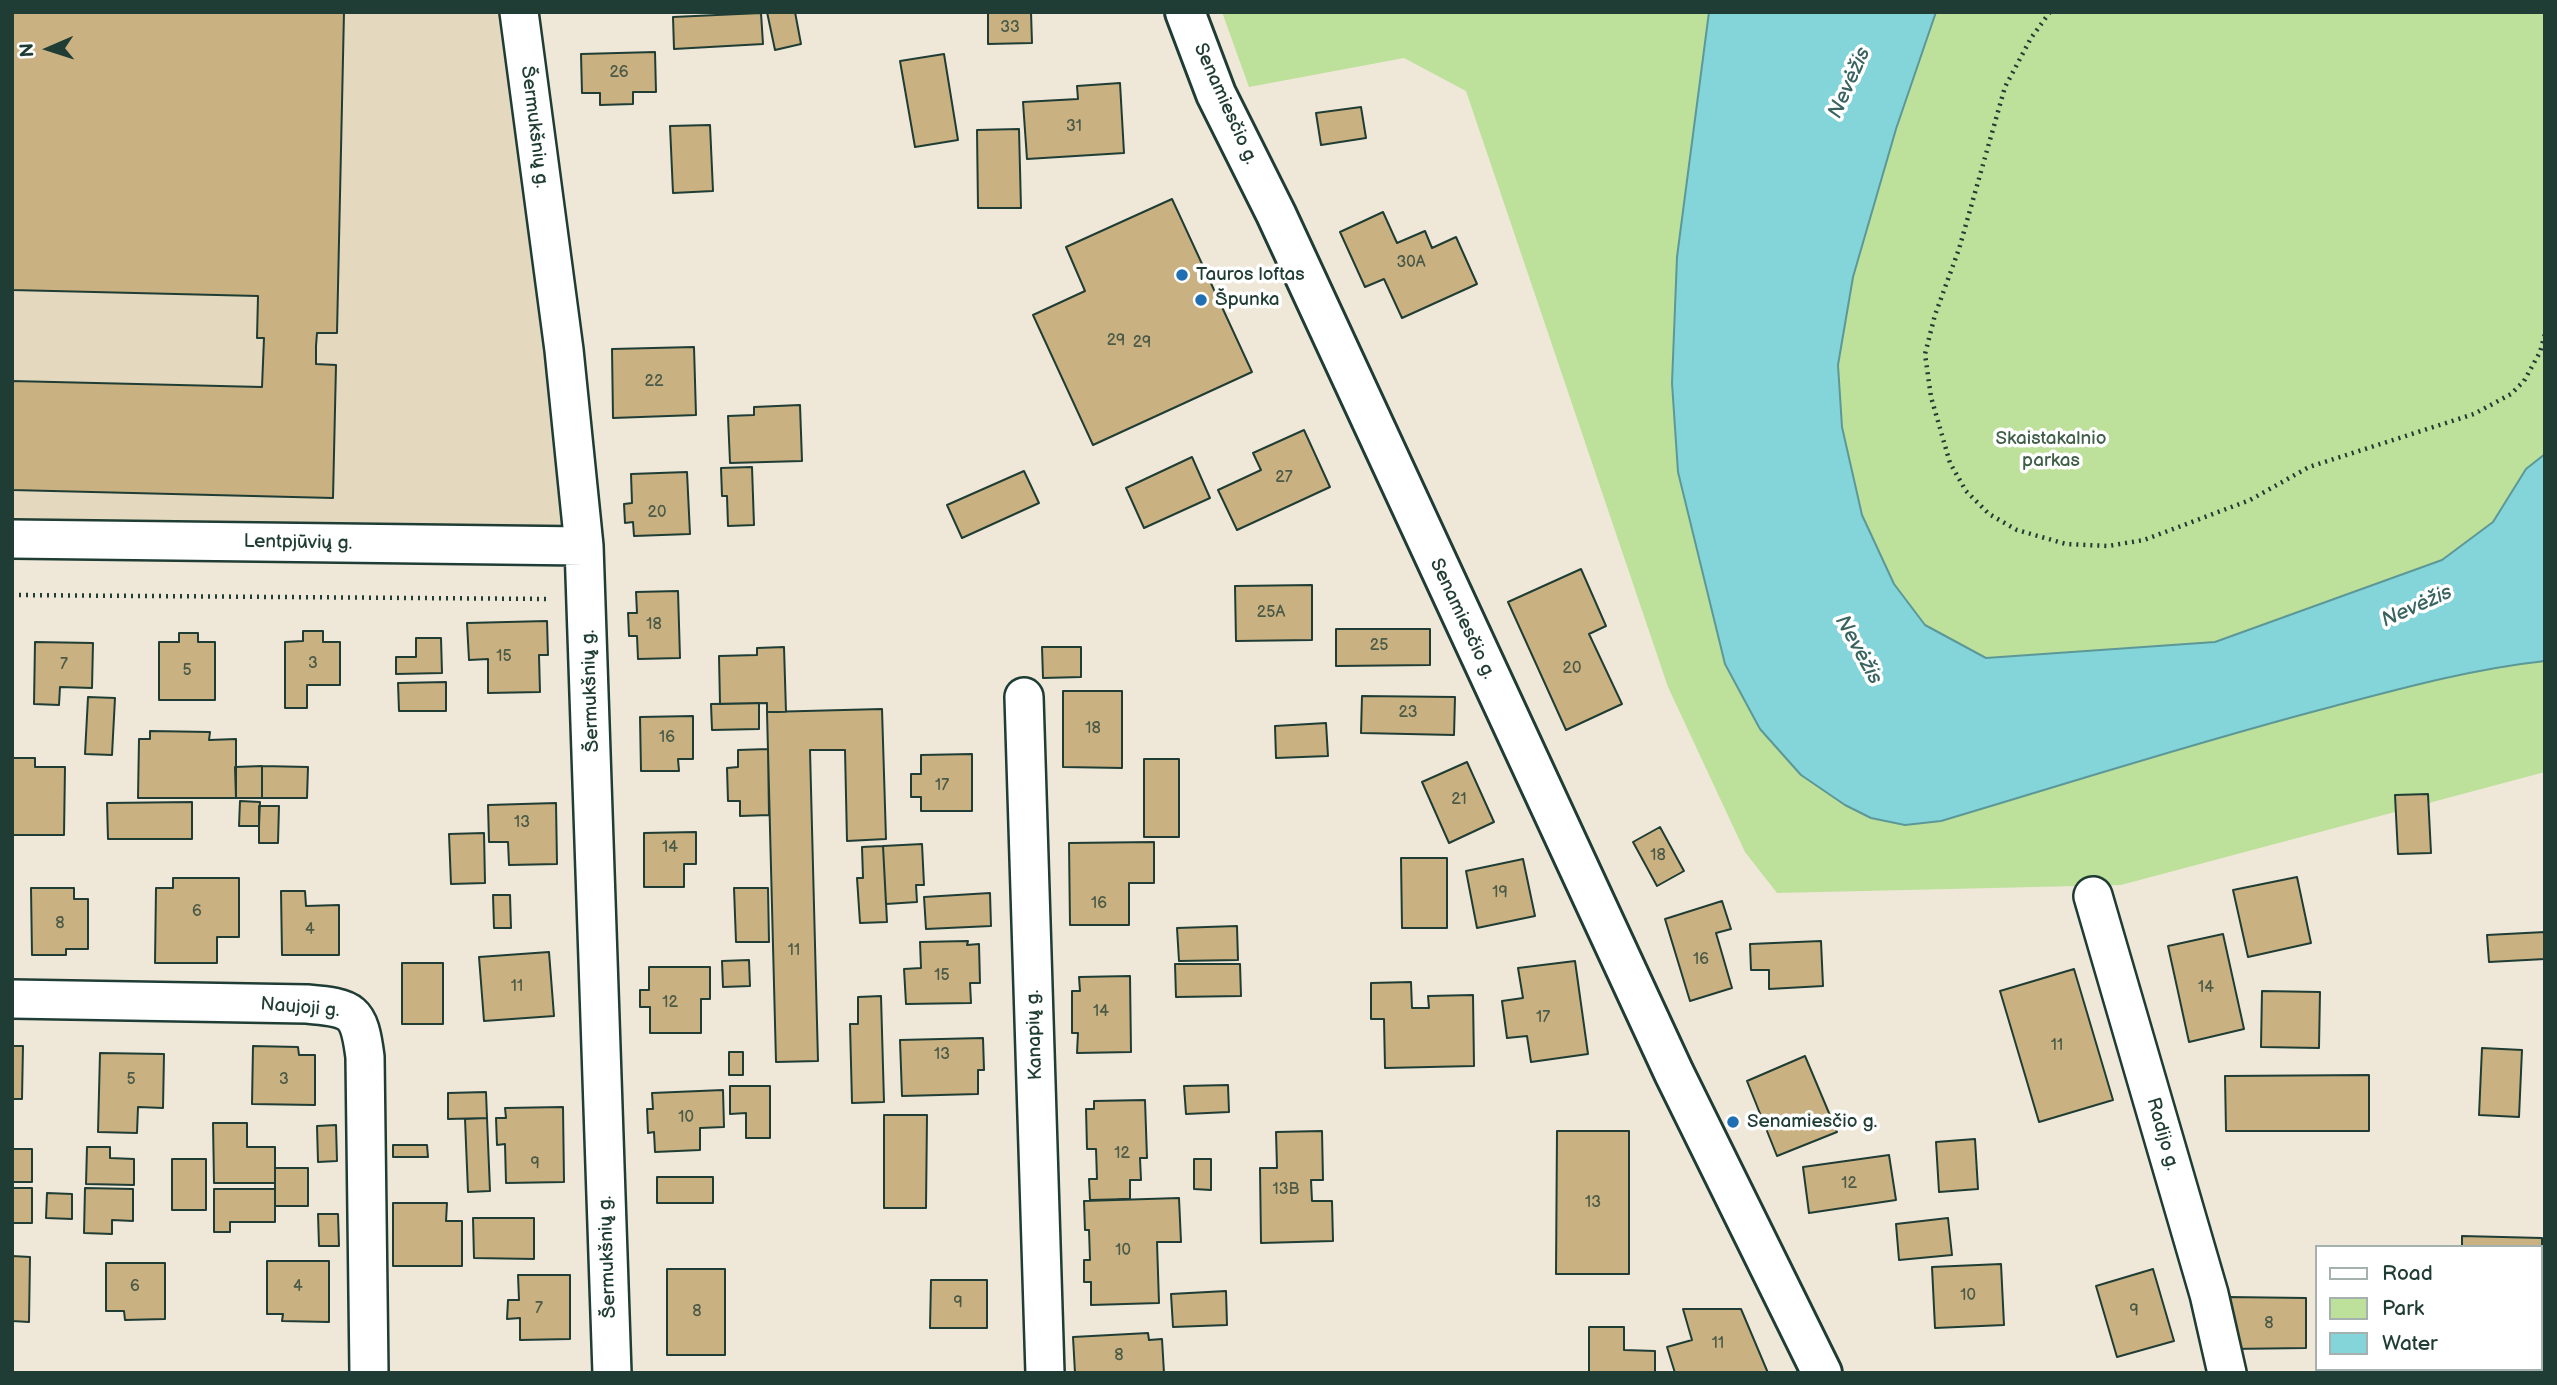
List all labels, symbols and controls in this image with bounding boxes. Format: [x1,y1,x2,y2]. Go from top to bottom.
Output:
north arrow [14,14,84,84]
house number: 33 [1000,18,1020,38]
street label: Senamiesčio g. [1188,40,1262,168]
text: N [16,42,39,58]
water label: Nevėžis [1823,44,1877,122]
house number: 26 [609,63,629,83]
street label: Šermukšnių g. [515,65,553,189]
house number: 31 [1066,117,1082,137]
house number: 30A [1396,253,1426,273]
place label: Tauros loftas [1196,264,1305,286]
marker: Tauros loftas [1174,267,1190,283]
place label: Špunka [1215,289,1280,311]
marker: Špunka [1193,292,1209,308]
house number: 29 [1107,331,1125,351]
house number: 29 [1133,333,1151,353]
house number: 22 [645,372,663,392]
park label: Skaistakalnio parkas [1995,428,2107,472]
house number: 27 [1275,468,1293,488]
house number: 20 [648,503,666,523]
street label: Lentpjūvių g. [243,531,353,555]
street label: Senamiesčio g. [1424,555,1500,683]
water label: Nevėžis [2378,580,2456,634]
house number: 25A [1257,603,1285,623]
water label: Nevėžis [1829,611,1887,689]
house number: 18 [646,615,662,635]
street label: Šermukšnių g. [577,629,605,753]
house number: 25 [1370,636,1388,656]
house number: 15 [496,647,512,667]
house number: 3 [308,654,318,674]
house number: 7 [60,655,68,675]
house number: 20 [1563,659,1581,679]
house number: 5 [182,661,192,681]
house number: 23 [1399,703,1417,723]
house number: 18 [1085,719,1101,739]
house number: 16 [659,728,675,748]
house number: 17 [935,776,949,796]
house number: 21 [1451,790,1467,810]
house number: 13 [514,813,530,833]
house number: 14 [662,838,678,858]
house number: 18 [1650,846,1666,866]
house number: 19 [1492,883,1508,903]
house number: 16 [1091,894,1107,914]
house number: 6 [192,902,202,922]
house number: 8 [55,914,65,934]
house number: 4 [305,920,315,940]
house number: 11 [788,941,800,961]
house number: 16 [1693,950,1709,970]
house number: 15 [934,966,950,986]
house number: 11 [511,977,523,997]
house number: 14 [2198,978,2214,998]
street label: Kanapių g. [1022,989,1048,1081]
street label: Naujoji g. [259,993,341,1023]
house number: 12 [662,993,678,1013]
house number: 14 [1093,1002,1109,1022]
house number: 17 [1536,1008,1550,1028]
house number: 11 [2051,1036,2063,1056]
house number: 13 [934,1045,950,1065]
house number: 5 [126,1070,136,1090]
house number: 3 [279,1070,289,1090]
street label: Radijo g. [2141,1095,2183,1173]
house number: 10 [678,1108,694,1128]
place label: Senamiesčio g. [1747,1111,1877,1133]
marker: Senamiesčio g. [1725,1114,1741,1130]
house number: 12 [1114,1144,1130,1164]
house number: 9 [530,1154,540,1174]
house number: 12 [1841,1174,1857,1194]
house number: 13B [1273,1180,1299,1200]
house number: 13 [1585,1193,1601,1213]
street label: Šermukšnių g. [594,1195,622,1319]
house number: 10 [1115,1241,1131,1261]
legend [2316,1245,2543,1371]
text: Road [2382,1261,2433,1286]
house number: 6 [130,1277,140,1297]
house number: 4 [293,1277,303,1297]
house number: 10 [1960,1286,1976,1306]
house number: 9 [953,1293,963,1313]
text: Park [2382,1296,2424,1321]
house number: 7 [535,1299,543,1319]
house number: 9 [2129,1301,2139,1321]
house number: 8 [692,1302,702,1322]
house number: 8 [2264,1314,2274,1334]
text: Water [2382,1331,2438,1356]
house number: 11 [1712,1334,1724,1354]
house number: 8 [1114,1346,1124,1366]

